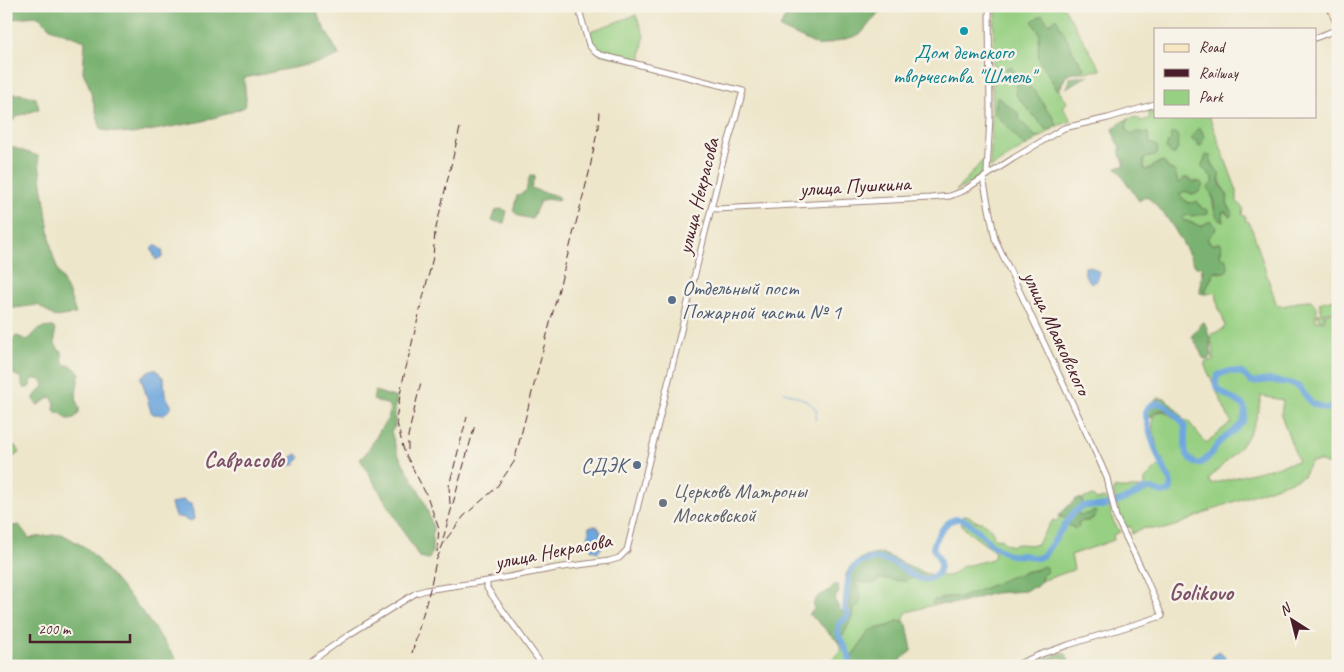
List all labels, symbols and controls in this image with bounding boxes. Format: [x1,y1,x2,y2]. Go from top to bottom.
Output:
marker: Дом детского творчества "Шмель" [958,25,970,37]
legend [1154,28,1316,118]
text: Road [1199,38,1226,57]
place label: Дом детского творчества "Шмель" [893,39,1039,89]
text: Railway [1199,64,1240,83]
text: Park [1199,88,1224,107]
street label: улица Некрасова [671,134,725,259]
street label: улица Пушкина [797,170,913,202]
street label: улица Маяковского [1016,265,1098,401]
place label: Отдельный пост Пожарной части № 1 [682,275,843,325]
marker: Отдельный пост Пожарной части № 1 [666,294,678,306]
district label: Саврасово [204,446,286,474]
place label: СДЭК [581,452,632,478]
marker: СДЭК [631,459,643,471]
place label: Церковь Матроны Московской [673,478,808,528]
marker: Церковь Матроны Московской [657,497,669,509]
street label: улица Некрасова [490,527,615,575]
district label: Golikovo [1169,577,1235,607]
north arrow [1266,594,1316,644]
text: N [1276,599,1295,619]
scale bar [30,612,130,644]
text: 200 m [38,620,72,639]

